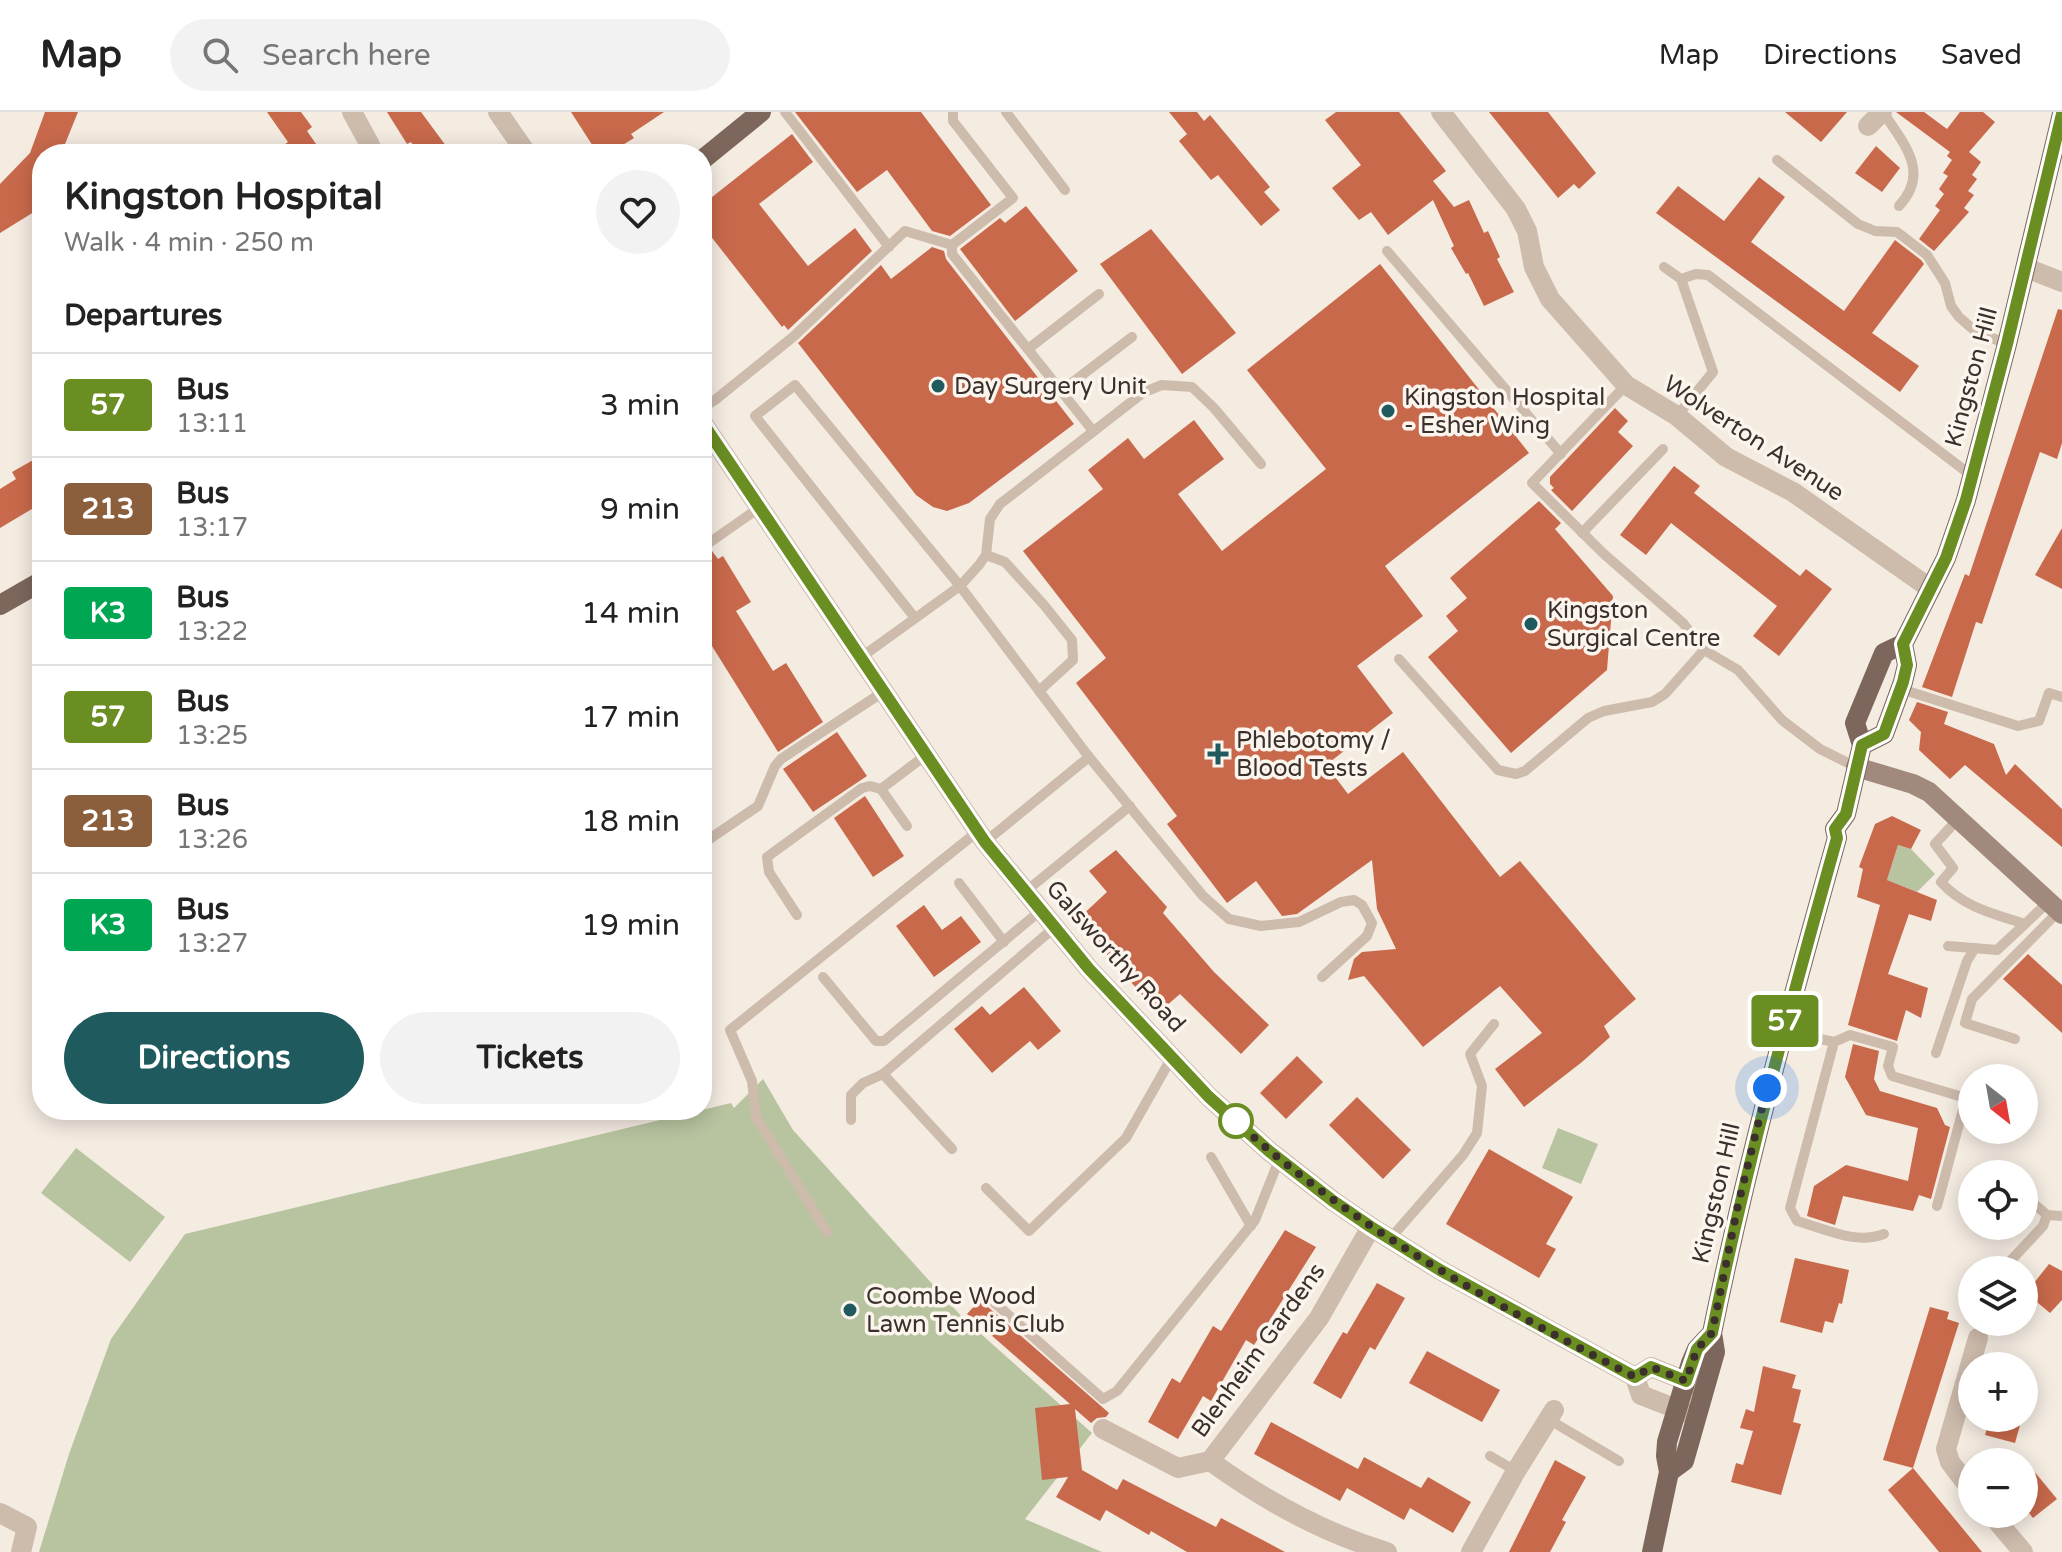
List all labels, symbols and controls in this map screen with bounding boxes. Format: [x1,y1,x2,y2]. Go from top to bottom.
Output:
search box [170,19,730,91]
text: Map [40,32,122,78]
icon: search [198,33,242,77]
text: Search here [262,37,431,74]
text: Map [1659,38,1719,72]
text: Directions [1763,38,1897,72]
text: Saved [1941,38,2022,72]
button: heart [596,170,680,254]
text: Kingston Hospital [64,174,383,220]
text: Walk · 4 min · 250 m [64,227,314,258]
text: Departures [64,297,222,334]
street label: Kingston Hill [1939,304,2004,450]
street label: Wolverton Avenue [1658,369,1849,508]
text: Bus [176,371,229,408]
place label: Day Surgery Unit [954,372,1147,401]
marker: Day Surgery Unit [929,377,947,395]
place label: Kingston Hospital - Esher Wing [1404,383,1605,440]
text: 3 min [600,387,680,424]
text: 57 [90,388,126,422]
marker: Kingston Hospital - Esher Wing [1379,402,1397,420]
text: 13:11 [176,408,248,439]
text: Bus [176,475,229,512]
text: 9 min [600,491,680,528]
text: 213 [82,492,134,526]
text: 13:17 [176,512,248,543]
text: Bus [176,579,229,616]
text: 14 min [581,595,680,632]
text: K3 [90,596,126,630]
place label: Kingston Surgical Centre [1547,596,1720,653]
marker: Kingston Surgical Centre [1522,615,1540,633]
text: 13:22 [176,616,248,647]
text: Bus [176,683,229,720]
text: 17 min [581,699,680,736]
text: 57 [90,700,126,734]
text: 13:25 [176,720,248,751]
place label: Phlebotomy / Blood Tests [1236,726,1391,783]
marker: Phlebotomy / Blood Tests [1207,743,1229,765]
text: Bus [176,787,229,824]
text: 18 min [581,803,680,840]
text: 213 [82,804,134,838]
text: 13:26 [176,824,248,855]
street label: Galsworthy Road [1040,874,1192,1038]
text: Bus [176,891,229,928]
text: 19 min [581,907,680,944]
text: K3 [90,908,126,942]
text: 13:27 [176,928,248,959]
line badge: 57 [1749,995,1821,1047]
text: 57 [1767,1004,1803,1038]
button: Directions [64,1012,364,1104]
button: Tickets [380,1012,680,1104]
north arrow [1958,1064,2038,1144]
map controls [1958,1064,2038,1528]
your location [1747,1068,1787,1108]
unlabelled marker [1219,1104,1253,1138]
street label: Kingston Hill [1686,1120,1747,1266]
button: locate [1958,1160,2038,1240]
button: layers [1958,1256,2038,1336]
street label: Blenheim Gardens [1185,1257,1331,1443]
place label: Coombe Wood Lawn Tennis Club [866,1282,1065,1339]
marker: Coombe Wood Lawn Tennis Club [841,1301,859,1319]
button: + [1958,1352,2038,1432]
button: − [1958,1448,2038,1528]

